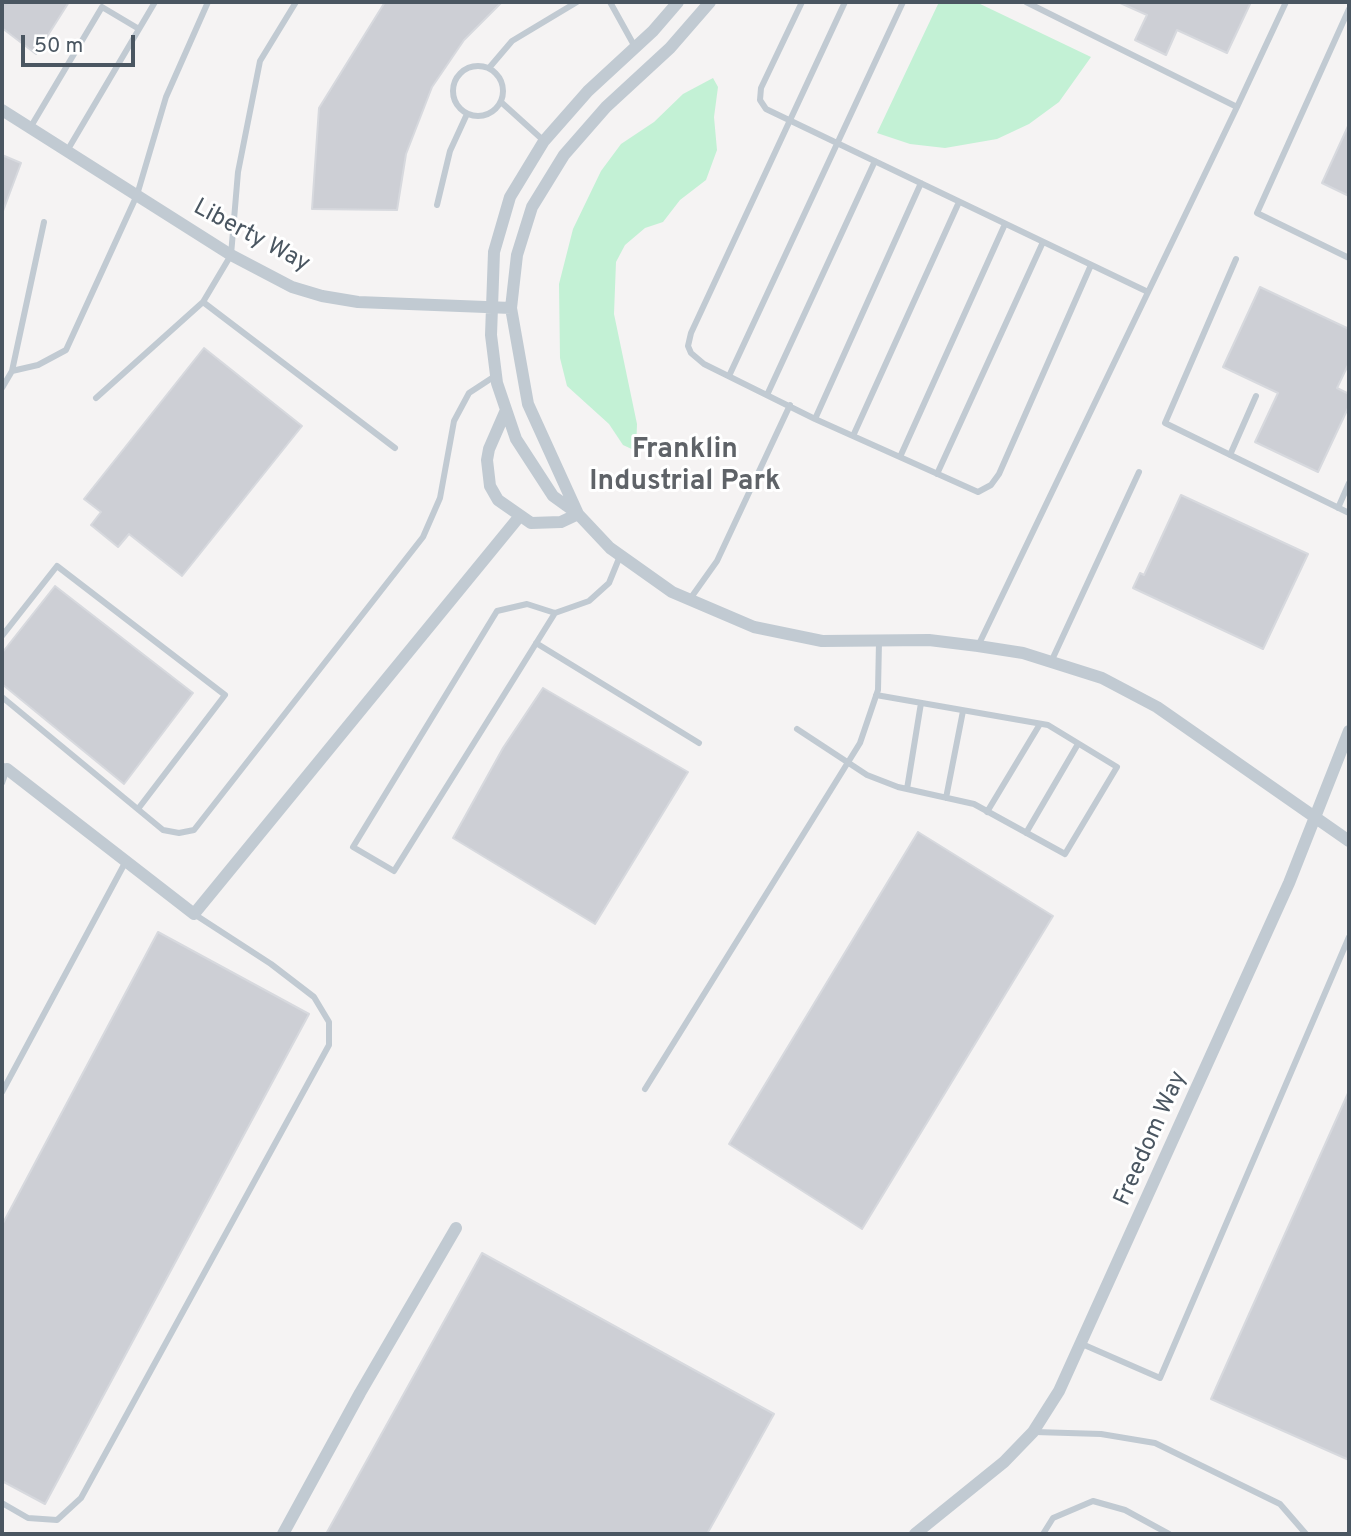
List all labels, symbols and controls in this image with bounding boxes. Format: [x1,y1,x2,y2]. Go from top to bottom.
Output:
scale bar [24,21,138,65]
text: 50 m [34,33,83,60]
street label: Liberty Way [188,194,314,280]
district label: Franklin Industrial Park [589,434,781,500]
street label: Freedom Way [1109,1067,1195,1211]

